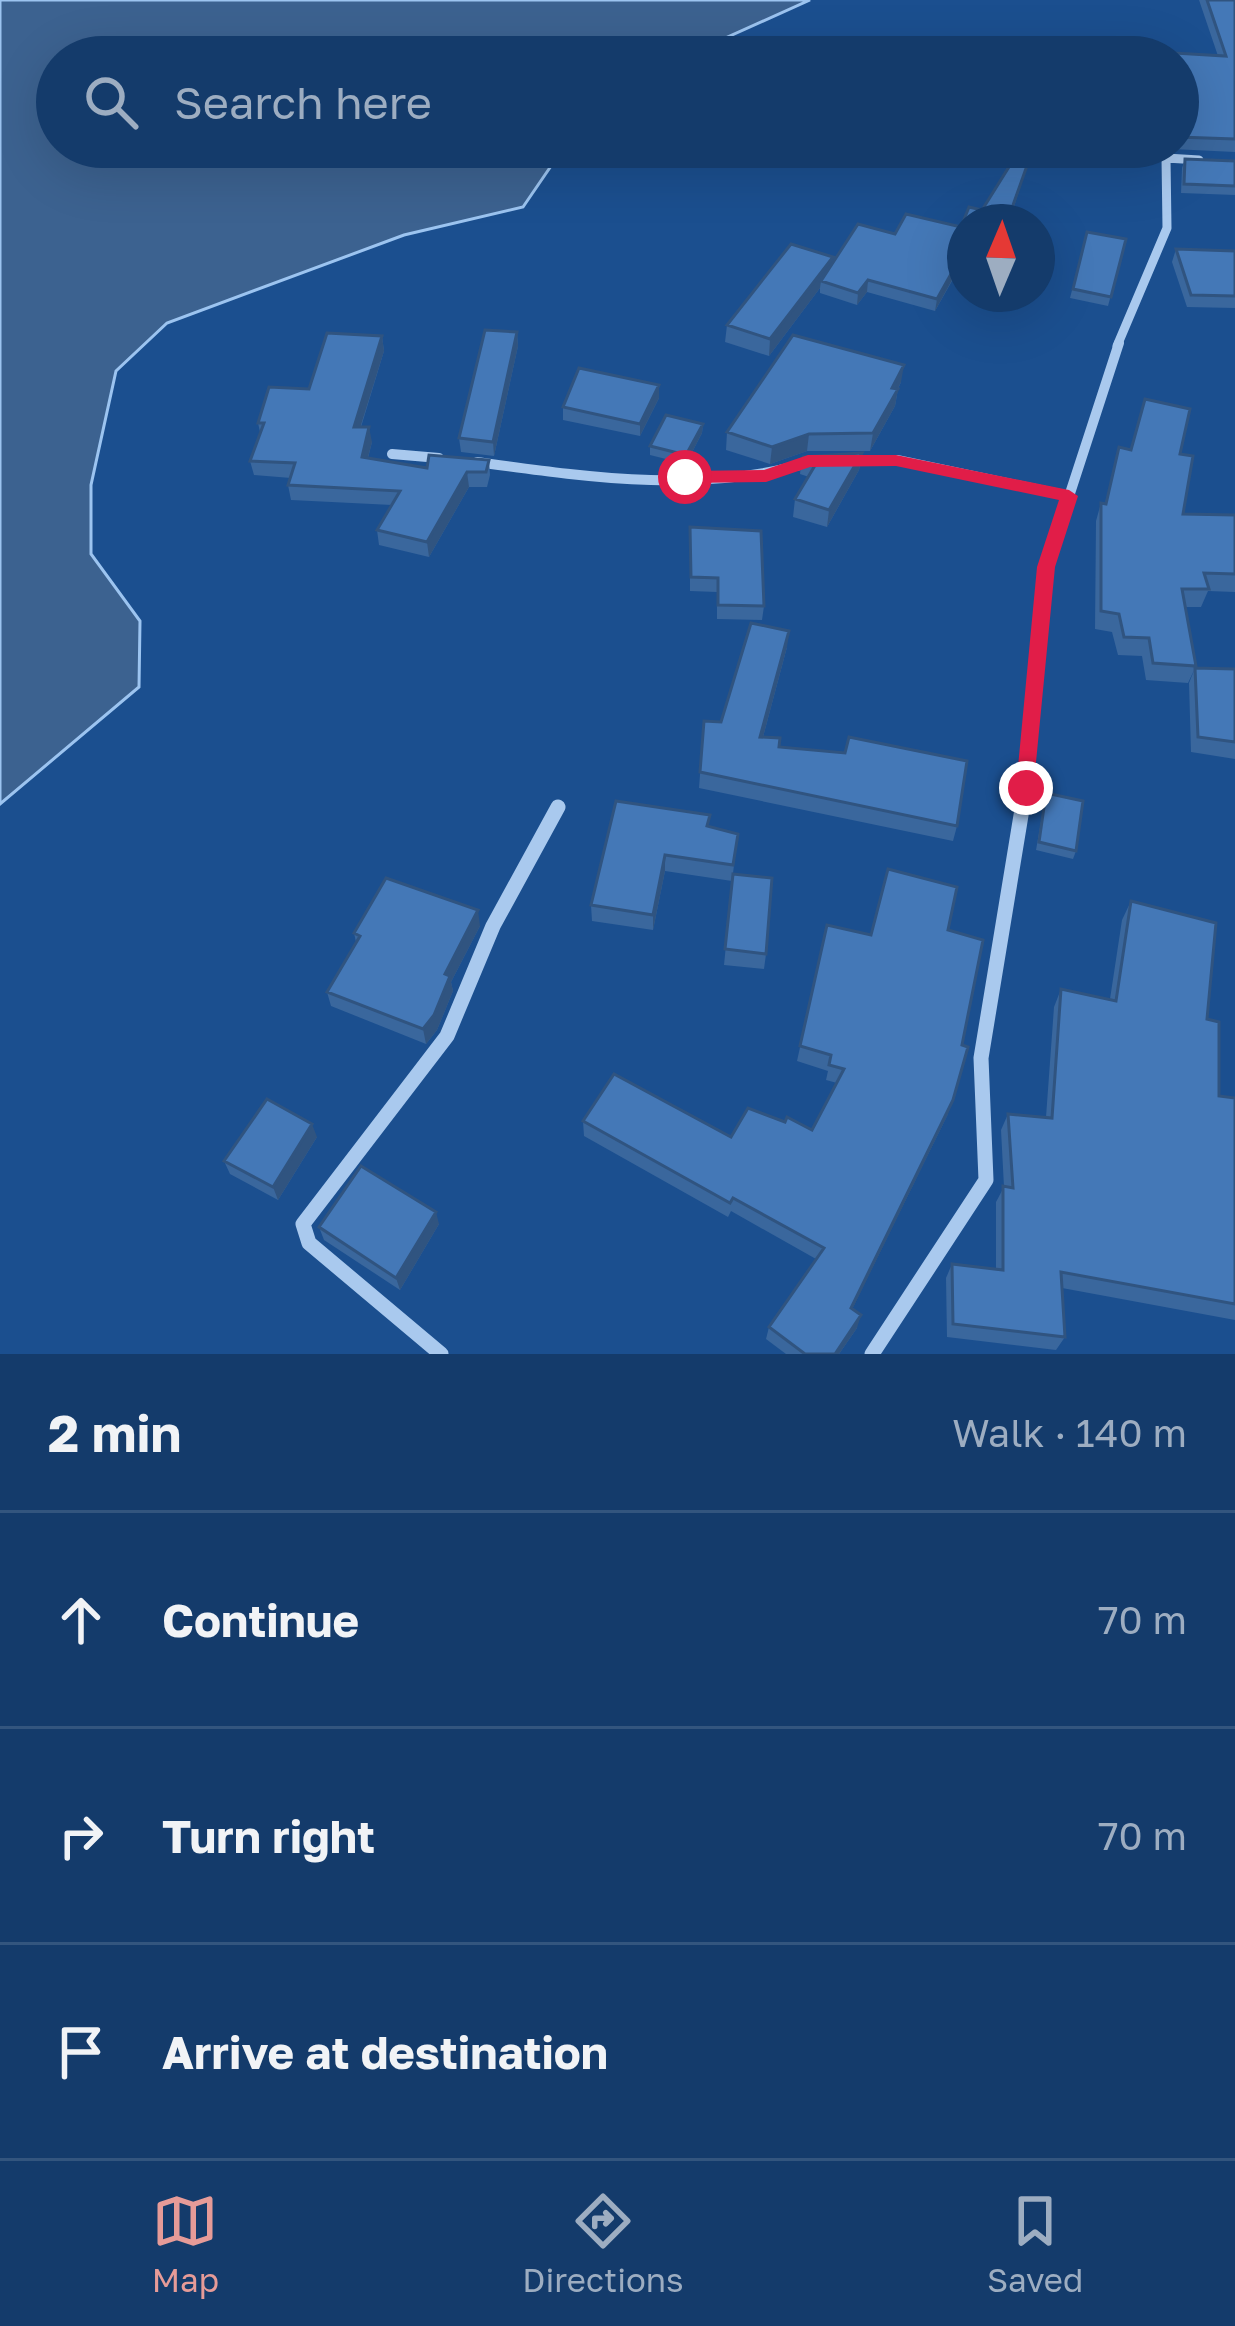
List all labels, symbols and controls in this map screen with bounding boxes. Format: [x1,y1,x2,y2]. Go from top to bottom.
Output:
search box [36,36,1199,168]
icon: search [78,69,144,135]
text: Search here [174,75,432,129]
north arrow [947,204,1055,312]
route start [658,450,712,504]
route end [999,761,1053,815]
text: 2 min [48,1402,181,1463]
text: Walk · 140 m [952,1409,1187,1456]
icon: ahead [48,1587,114,1653]
text: Continue [162,1593,359,1647]
text: 70 m [1098,1596,1187,1643]
icon: right [48,1803,114,1869]
text: Turn right [162,1809,375,1863]
text: 70 m [1098,1812,1187,1859]
icon: arrive [48,2019,114,2085]
text: Arrive at destination [162,2025,608,2079]
tab: Map [152,2188,219,2299]
tab: Directions [522,2188,684,2299]
tab: Saved [987,2188,1083,2299]

